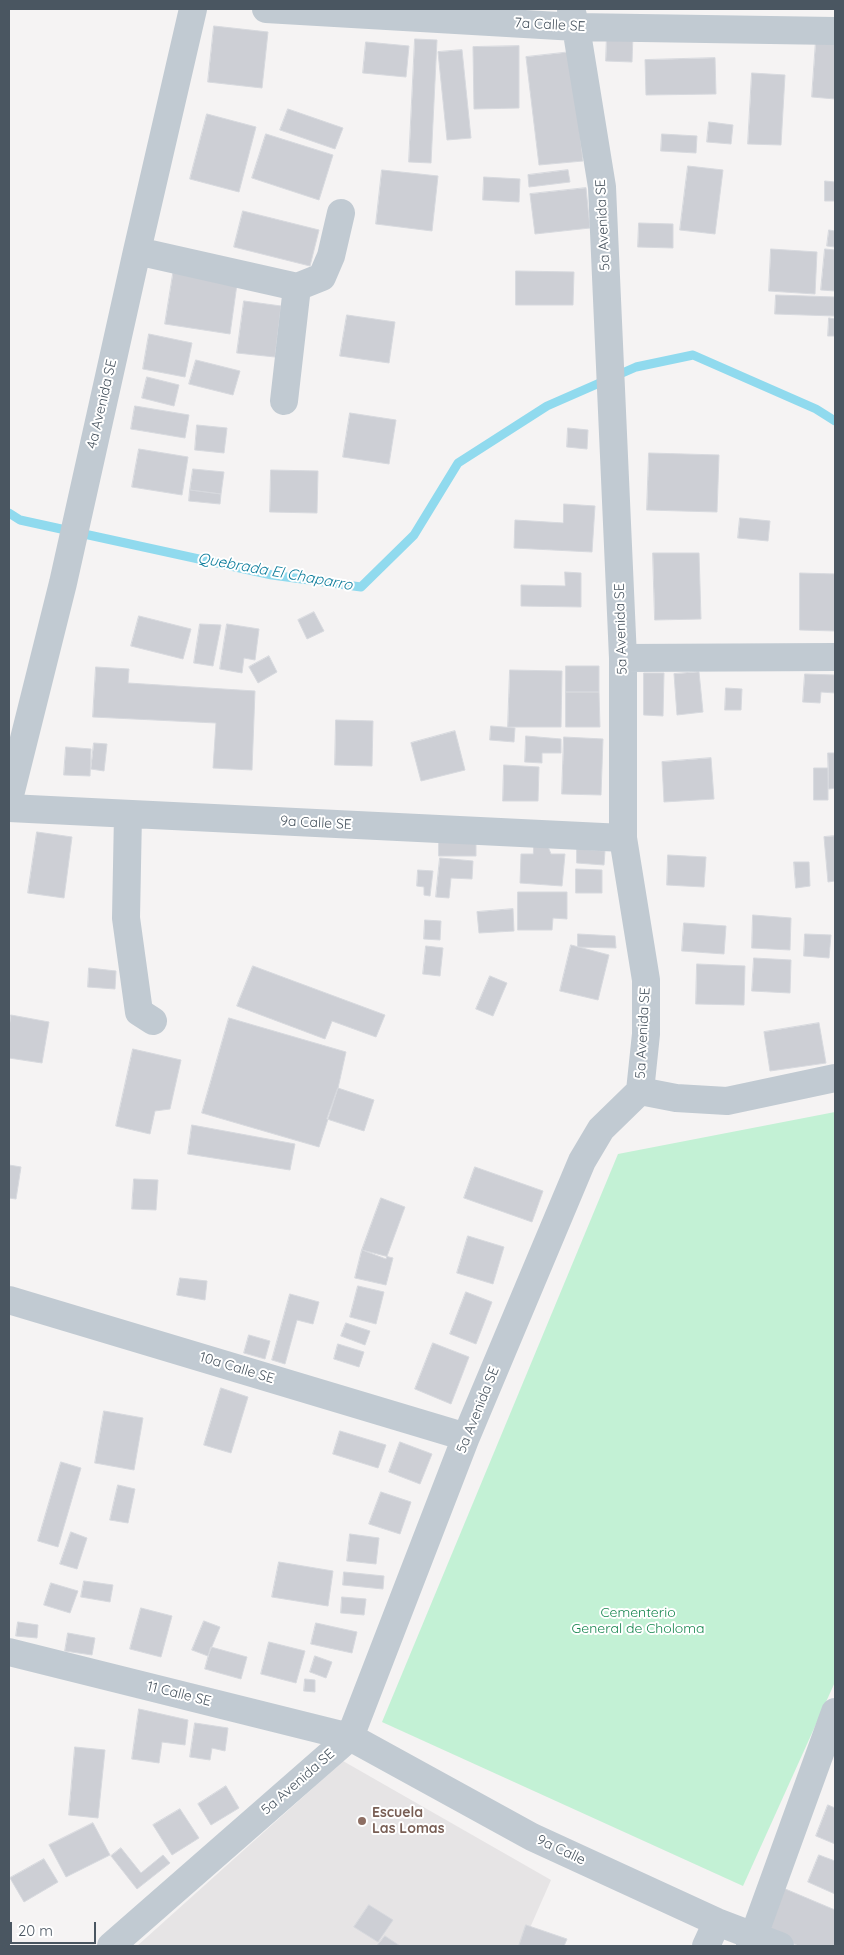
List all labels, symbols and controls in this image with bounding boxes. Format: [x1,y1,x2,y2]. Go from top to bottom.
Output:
street label: 7a Calle SE [514,15,586,35]
street label: 5a Avenida SE [592,179,614,271]
street label: 4a Avenida SE [84,358,120,450]
water label: Quebrada El Chaparro [196,550,354,594]
street label: 5a Avenida SE [611,583,631,675]
street label: 9a Calle SE [280,813,352,833]
street label: 5a Avenida SE [632,987,654,1079]
street label: 10a Calle SE [198,1349,276,1387]
street label: 5a Avenida SE [453,1364,503,1456]
park label: Cementerio General de Choloma [572,1605,704,1638]
street label: 11 Calle SE [145,1678,213,1710]
street label: 5a Avenida SE [258,1746,338,1818]
place label: Escuela Las Lomas [372,1805,444,1838]
marker: Escuela Las Lomas [356,1815,368,1827]
street label: 9a Calle [534,1831,588,1869]
scale bar [12,1912,99,1944]
text: 20 m [18,1921,53,1940]

